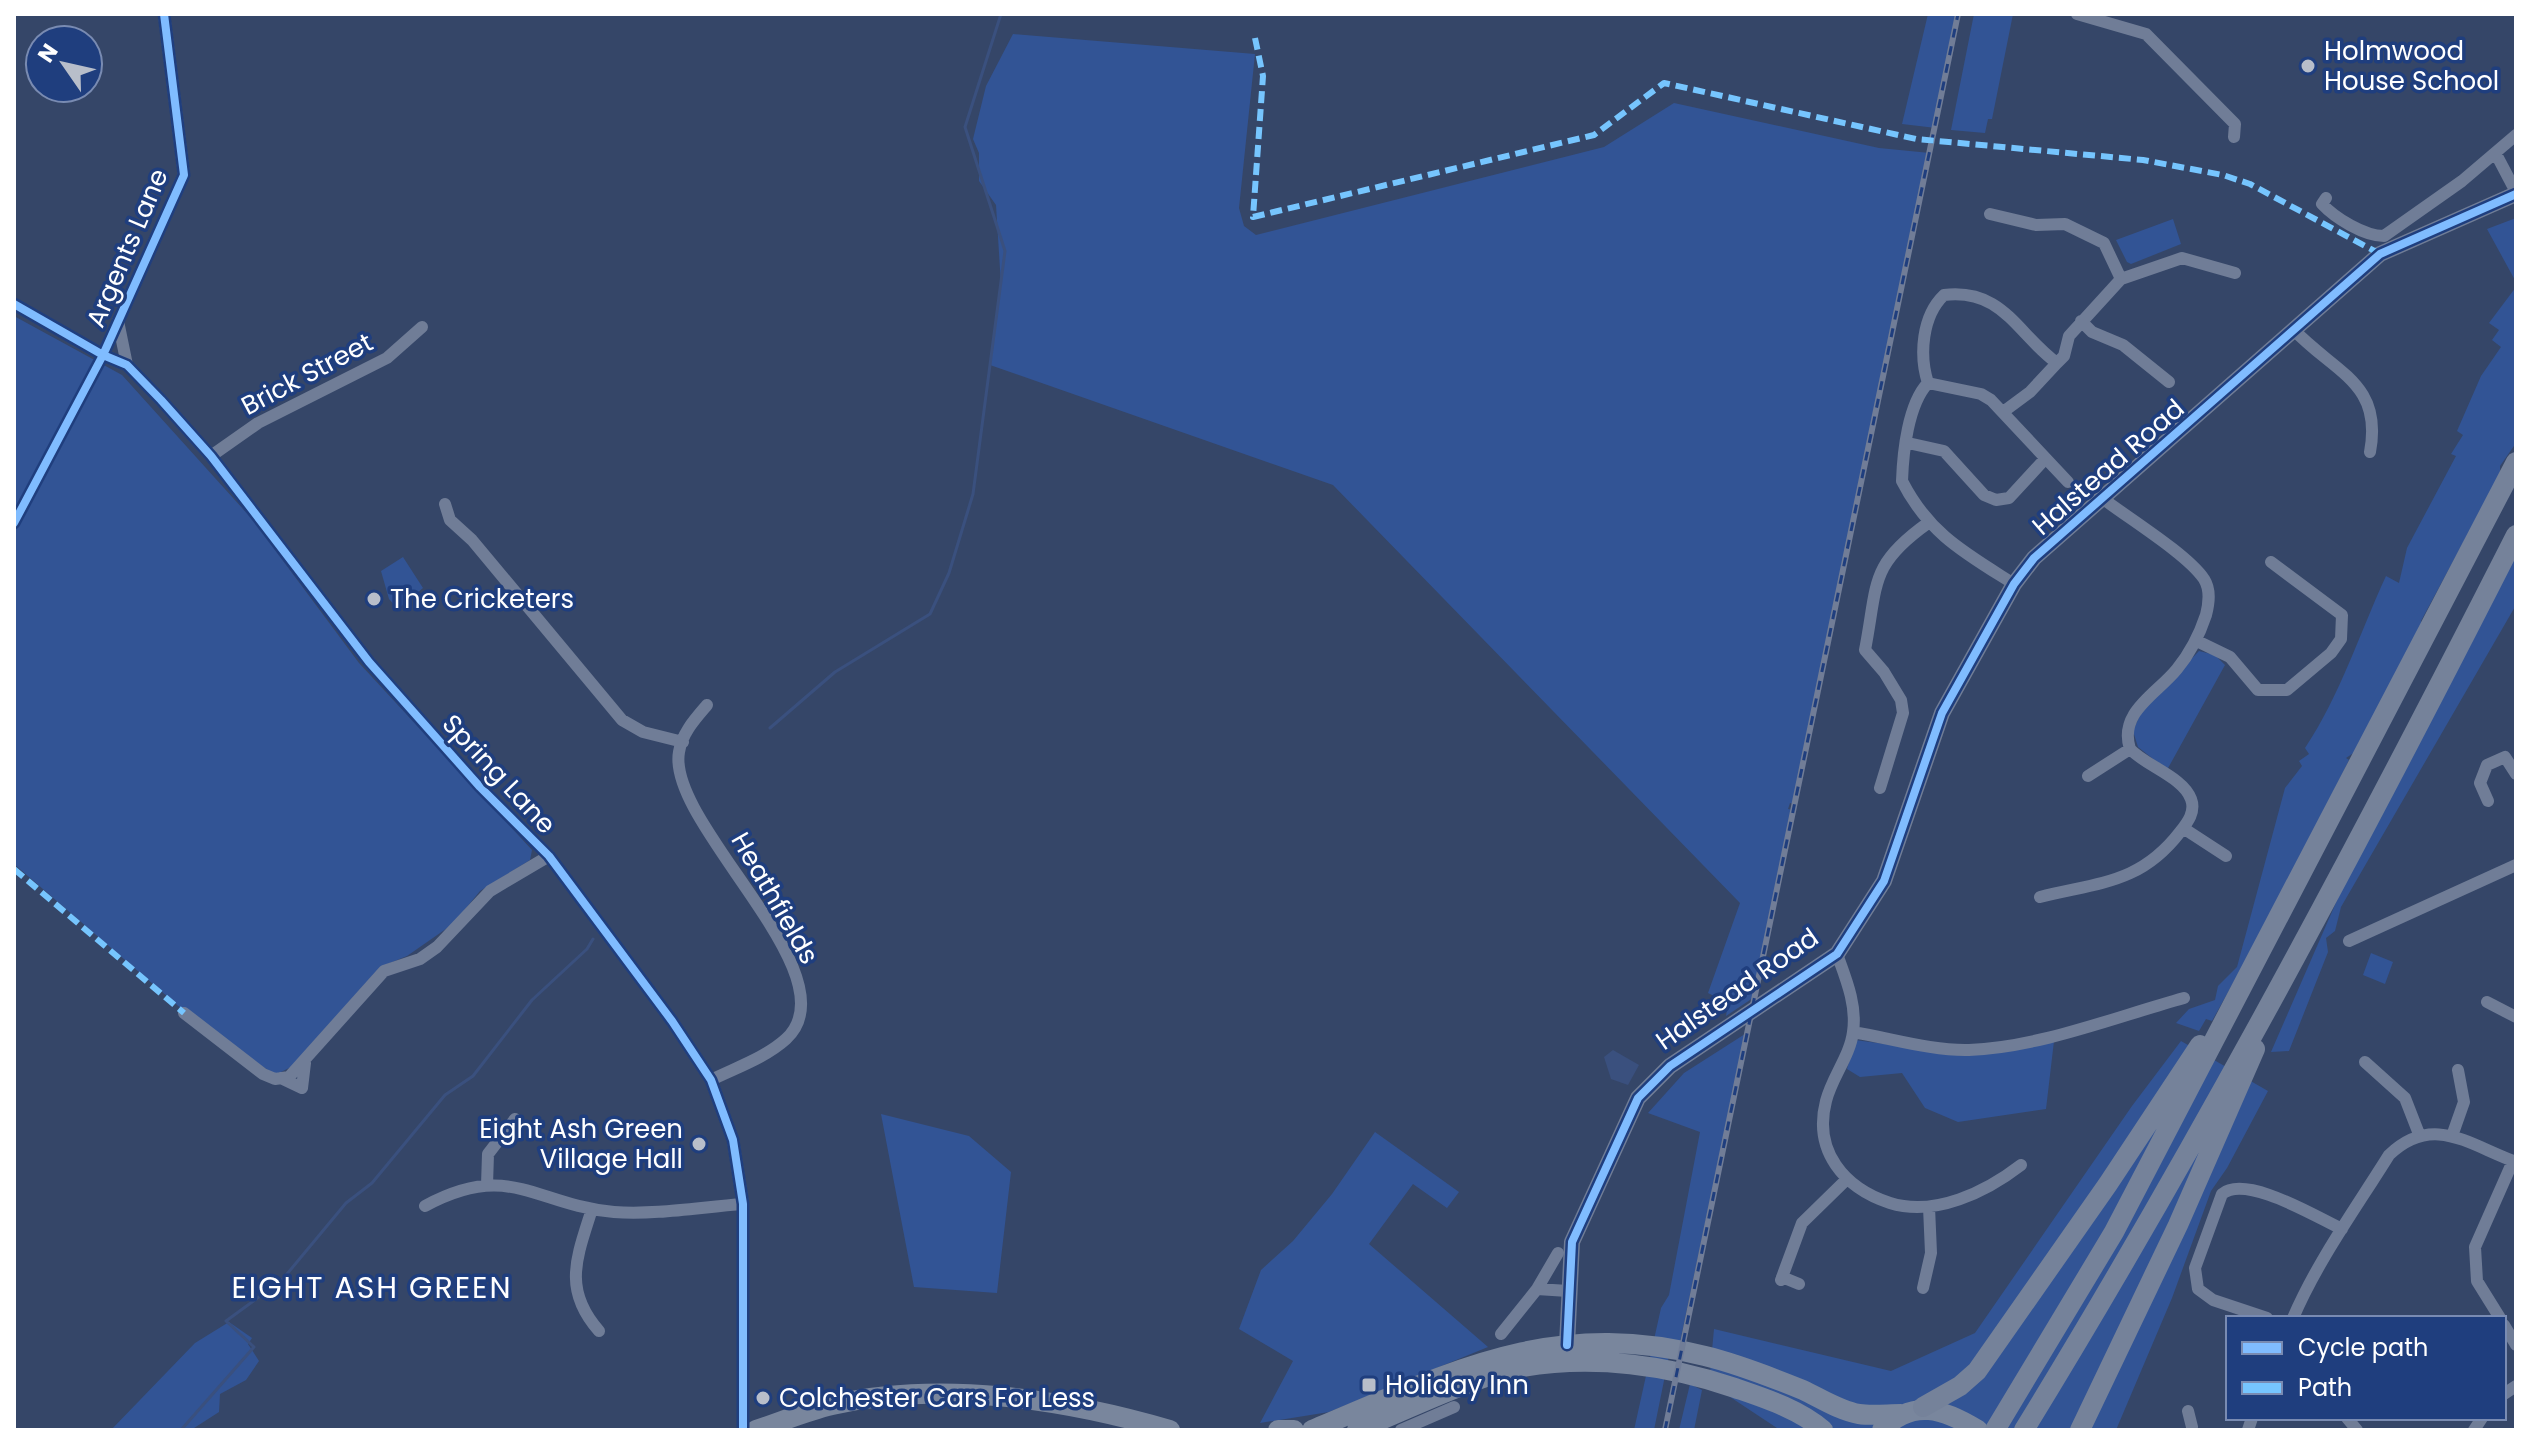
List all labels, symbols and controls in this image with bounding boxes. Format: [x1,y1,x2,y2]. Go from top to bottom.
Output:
north arrow [24,24,104,104]
place label: Holmwood House School [2324,33,2499,99]
text: N [30,38,65,69]
marker: Holmwood House School [2299,57,2317,75]
street label: Argents Lane [77,163,177,333]
street label: Brick Street [235,324,379,424]
street label: Halstead Road [2024,391,2192,543]
place label: The Cricketers [390,581,574,617]
marker: The Cricketers [365,590,383,608]
street label: Spring Lane [434,706,564,842]
street label: Heathfields [723,826,827,970]
street label: Halstead Road [1649,920,1825,1058]
place label: Eight Ash Green Village Hall [479,1111,683,1177]
marker: Eight Ash Green Village Hall [690,1135,708,1153]
district label: EIGHT ASH GREEN [231,1266,513,1309]
legend [2226,1316,2506,1420]
text: Cycle path [2298,1331,2428,1364]
place label: Holiday Inn [1385,1367,1529,1403]
text: Path [2298,1371,2352,1404]
marker: Holiday Inn [1360,1376,1378,1394]
place label: Colchester Cars For Less [779,1380,1095,1416]
marker: Colchester Cars For Less [754,1389,772,1407]

